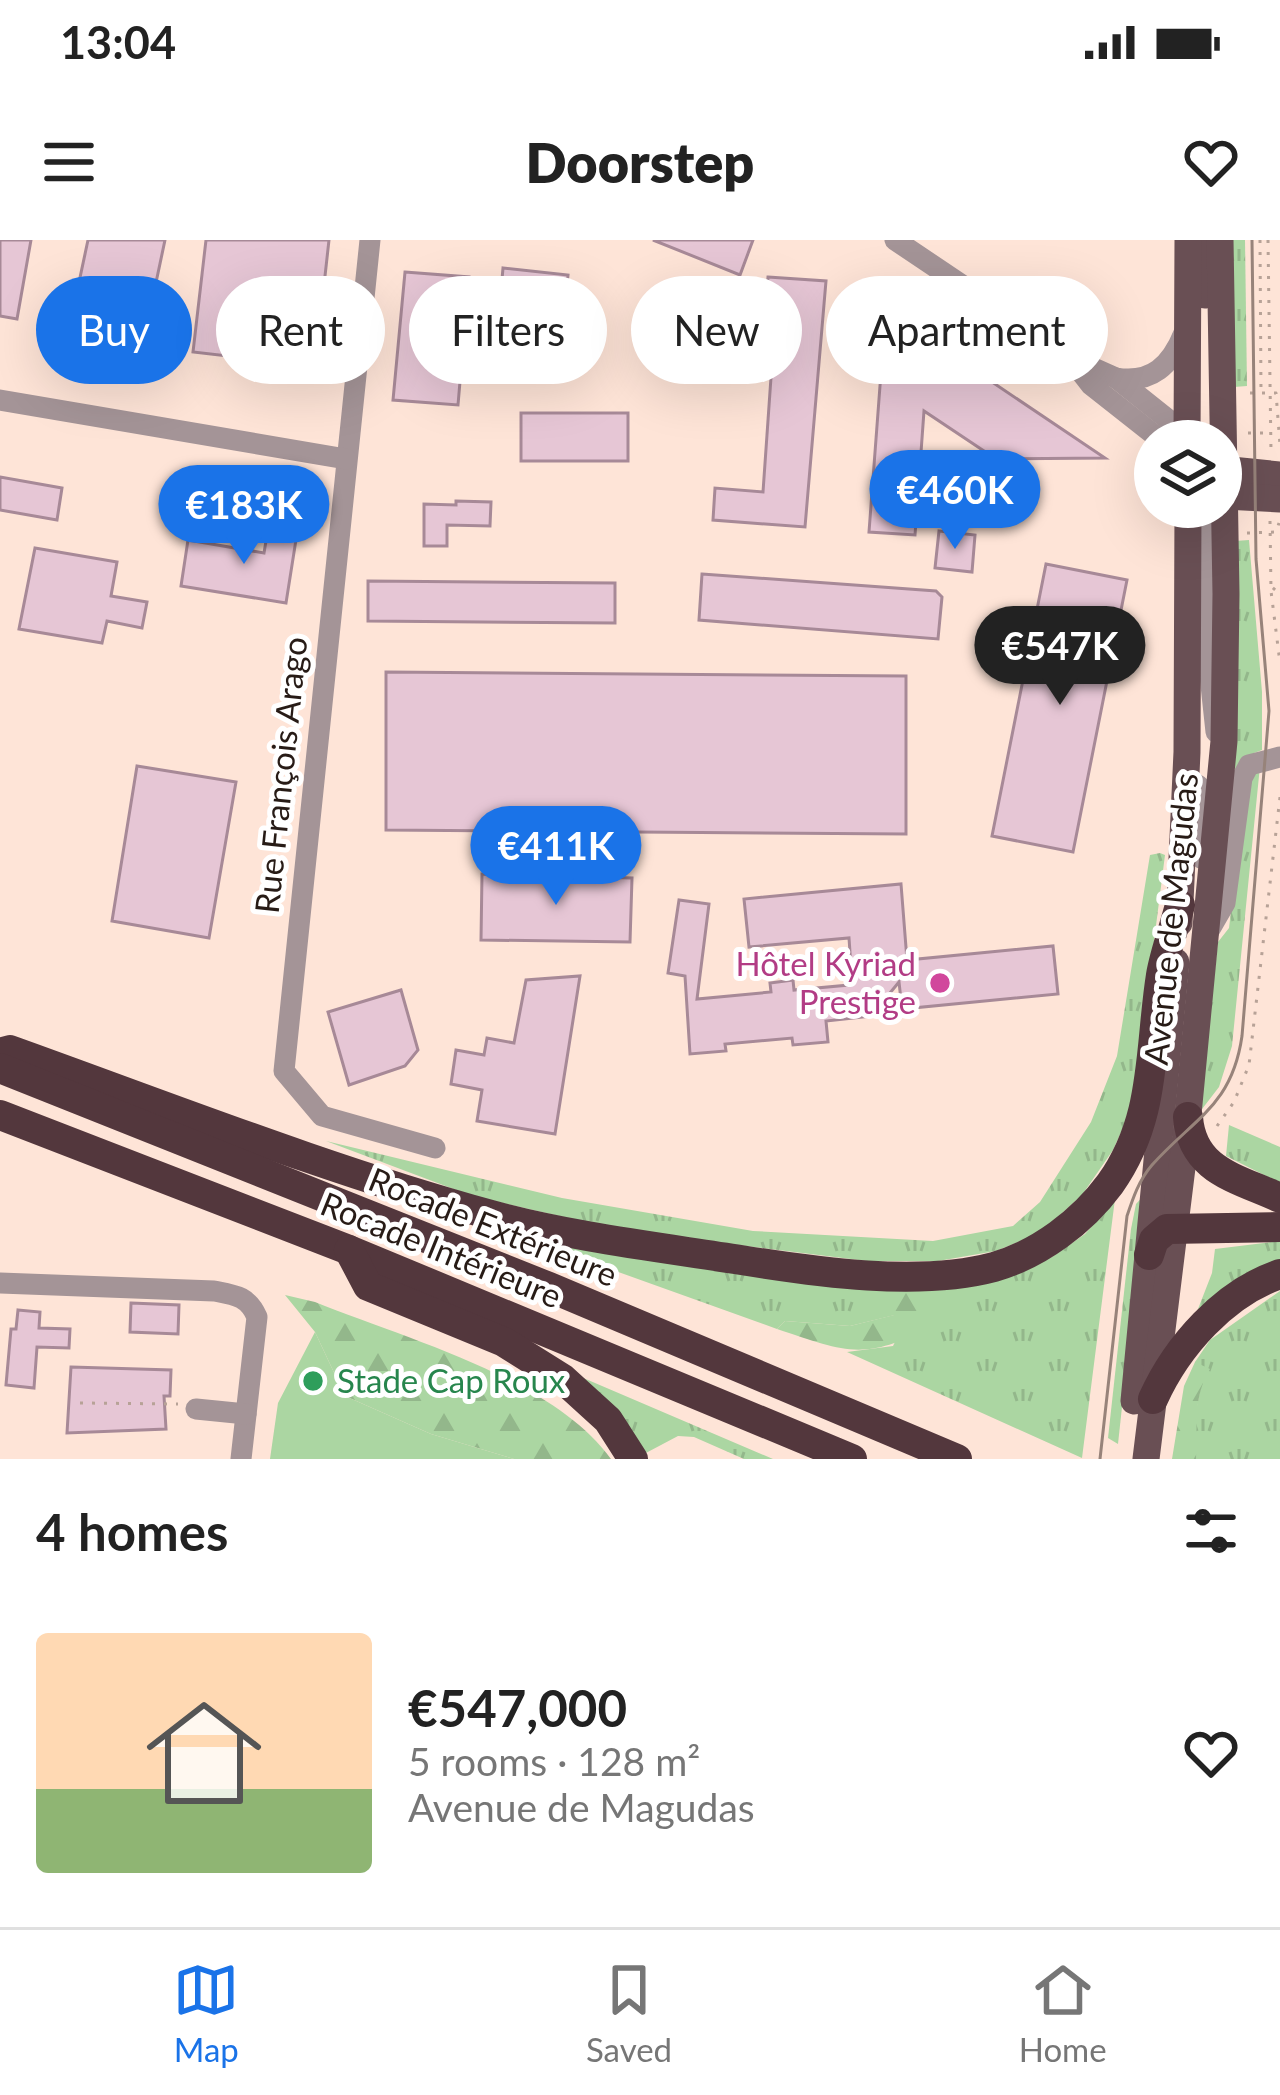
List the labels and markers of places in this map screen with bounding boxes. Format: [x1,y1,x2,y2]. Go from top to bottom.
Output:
pin: €460K [871,450,1039,552]
pin: €183K [160,465,328,567]
pin: €547K [976,606,1144,708]
pin: €411K [472,806,640,908]
place label: Hôtel Kyriad Prestige [736,943,916,1021]
marker: Hôtel Kyriad Prestige [927,970,953,996]
place label: Stade Cap Roux [337,1360,566,1400]
marker: Stade Cap Roux [300,1368,326,1394]

